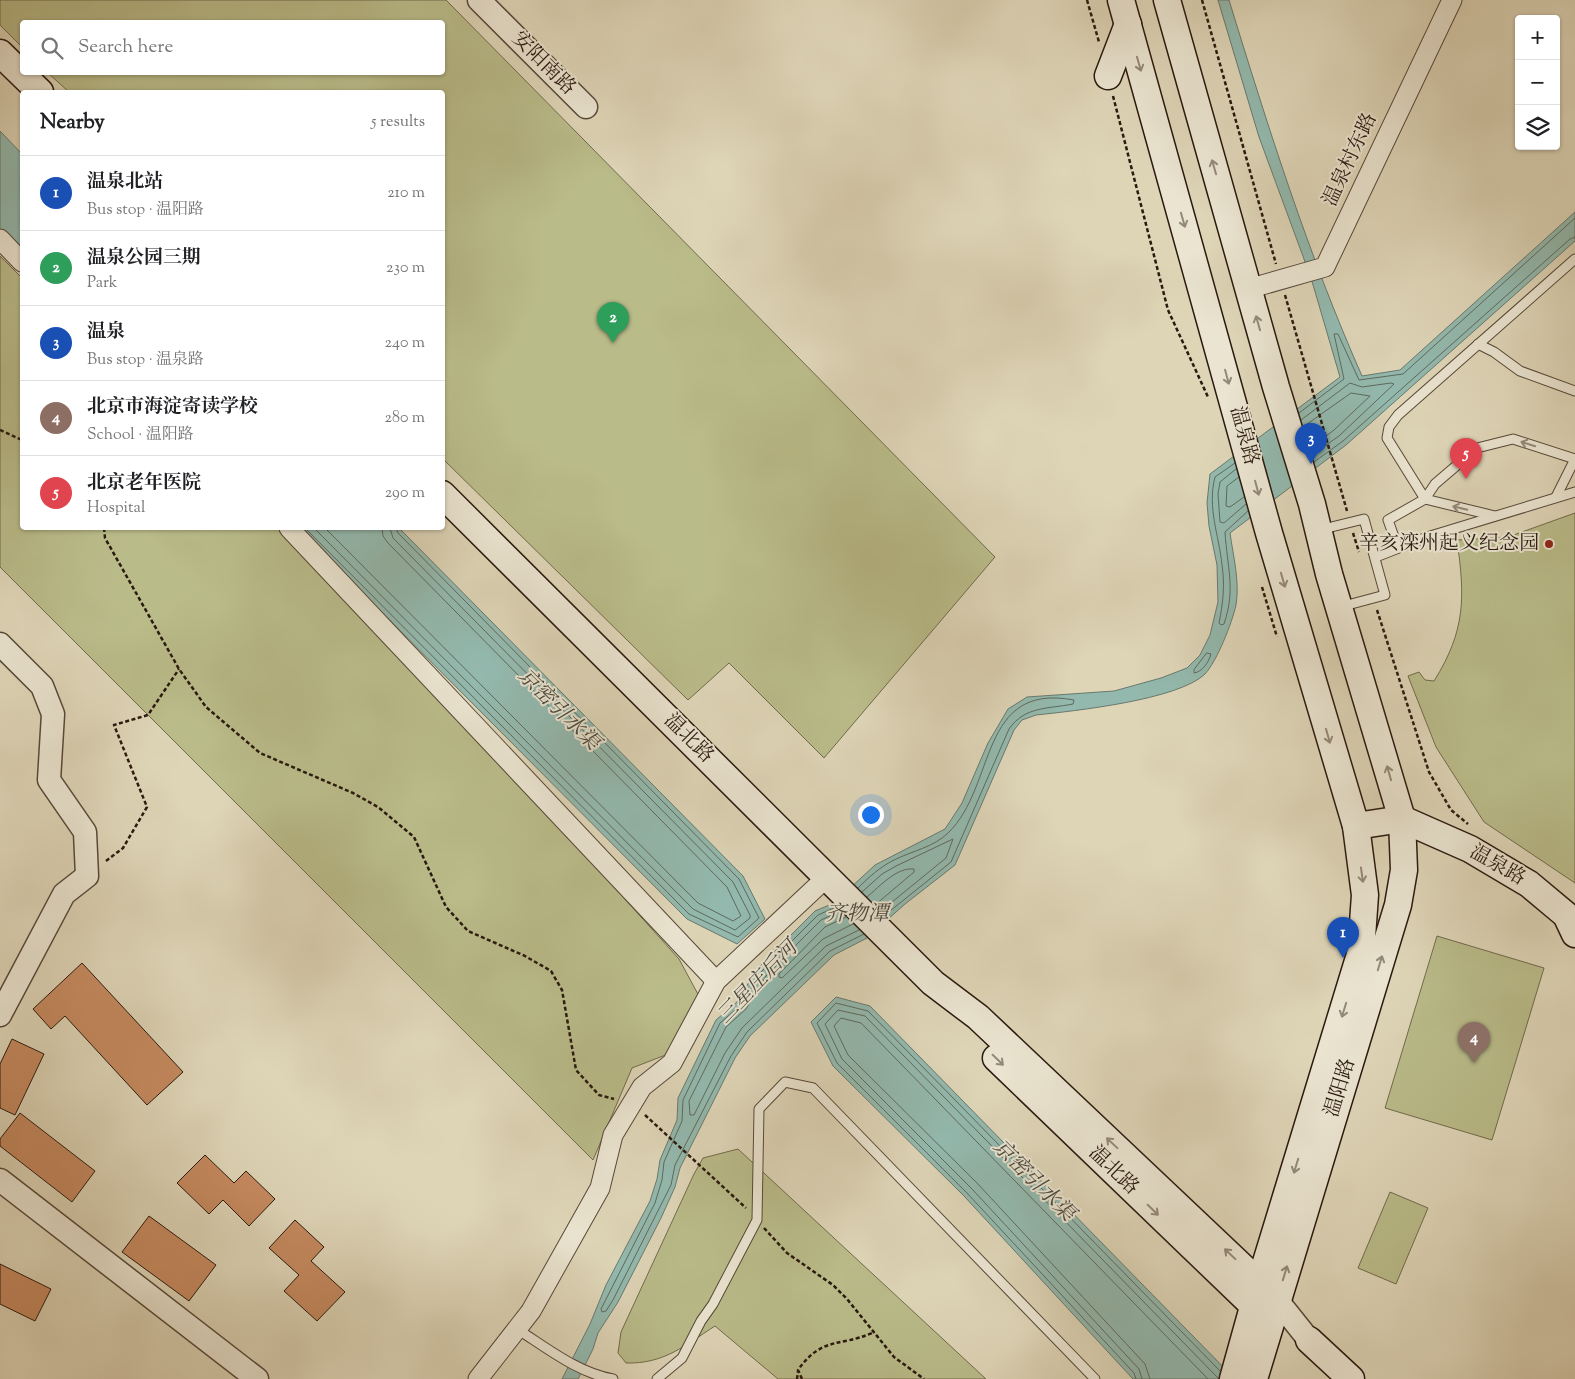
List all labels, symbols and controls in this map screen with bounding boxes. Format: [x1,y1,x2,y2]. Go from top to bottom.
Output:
map controls [1515,15,1560,150]
button: + [1515,15,1560,60]
search box [20,20,445,75]
street label: 安阳南路 [504,25,582,103]
icon: search [38,34,66,62]
text: Search here [78,34,173,61]
one-way arrow [1135,55,1144,71]
button: − [1515,60,1560,105]
button: layers [1515,105,1560,150]
text: Nearby [40,108,105,138]
street label: 温泉村东路 [1317,109,1385,211]
text: 5 results [371,111,425,134]
one-way arrow [1209,159,1218,175]
text: 温泉北站 [87,169,163,196]
text: 1 [53,182,59,205]
text: 210 m [387,182,425,205]
text: Bus stop · 温阳路 [87,199,204,222]
one-way arrow [1179,212,1188,228]
text: 温泉公园三期 [87,245,201,272]
text: 2 [52,257,60,280]
text: 230 m [386,257,425,280]
text: Park [87,272,118,295]
pin: 2 [597,302,629,343]
one-way arrow [1253,316,1263,332]
text: 温泉 [87,319,125,346]
text: 3 [53,332,59,355]
text: 240 m [384,332,425,355]
text: Bus stop · 温泉路 [87,349,204,372]
one-way arrow [1223,368,1232,384]
text: 北京市海淀寄读学校 [87,394,258,421]
street label: 温泉路 [1221,403,1265,469]
text: 4 [52,407,60,430]
text: 280 m [384,407,425,430]
pin: 3 [1295,423,1327,464]
text: School · 温阳路 [87,424,194,447]
pin: 5 [1450,438,1482,479]
one-way arrow [1521,439,1537,449]
text: 北京老年医院 [87,470,201,497]
one-way arrow [1253,480,1262,496]
text: 5 [53,482,59,505]
text: 290 m [385,482,425,505]
text: Hospital [87,497,145,520]
one-way arrow [1452,503,1468,512]
place label: 辛亥滦州起义纪念园 [1359,530,1539,559]
marker: 辛亥滦州起义纪念园 [1543,538,1555,550]
one-way arrow [1278,572,1288,588]
water label: 京密引水渠 [510,662,608,760]
street label: 温北路 [657,708,719,770]
one-way arrow [1324,728,1334,744]
one-way arrow [1384,765,1393,781]
your location [858,802,884,828]
street label: 温泉路 [1464,838,1530,894]
one-way arrow [1357,866,1367,882]
water label: 齐物潭 [826,900,892,930]
pin: 1 [1327,917,1359,958]
water label: 三星庄后河 [711,932,808,1031]
one-way arrow [1376,956,1385,972]
one-way arrow [1338,1002,1348,1018]
pin: 4 [1458,1022,1490,1063]
one-way arrow [992,1054,1004,1067]
street label: 温阳路 [1318,1055,1364,1121]
water label: 京密引水渠 [985,1133,1083,1231]
one-way arrow [1105,1137,1118,1149]
street label: 温北路 [1081,1140,1145,1202]
one-way arrow [1290,1157,1300,1173]
one-way arrow [1146,1203,1158,1215]
one-way arrow [1224,1248,1236,1260]
one-way arrow [1281,1266,1291,1282]

